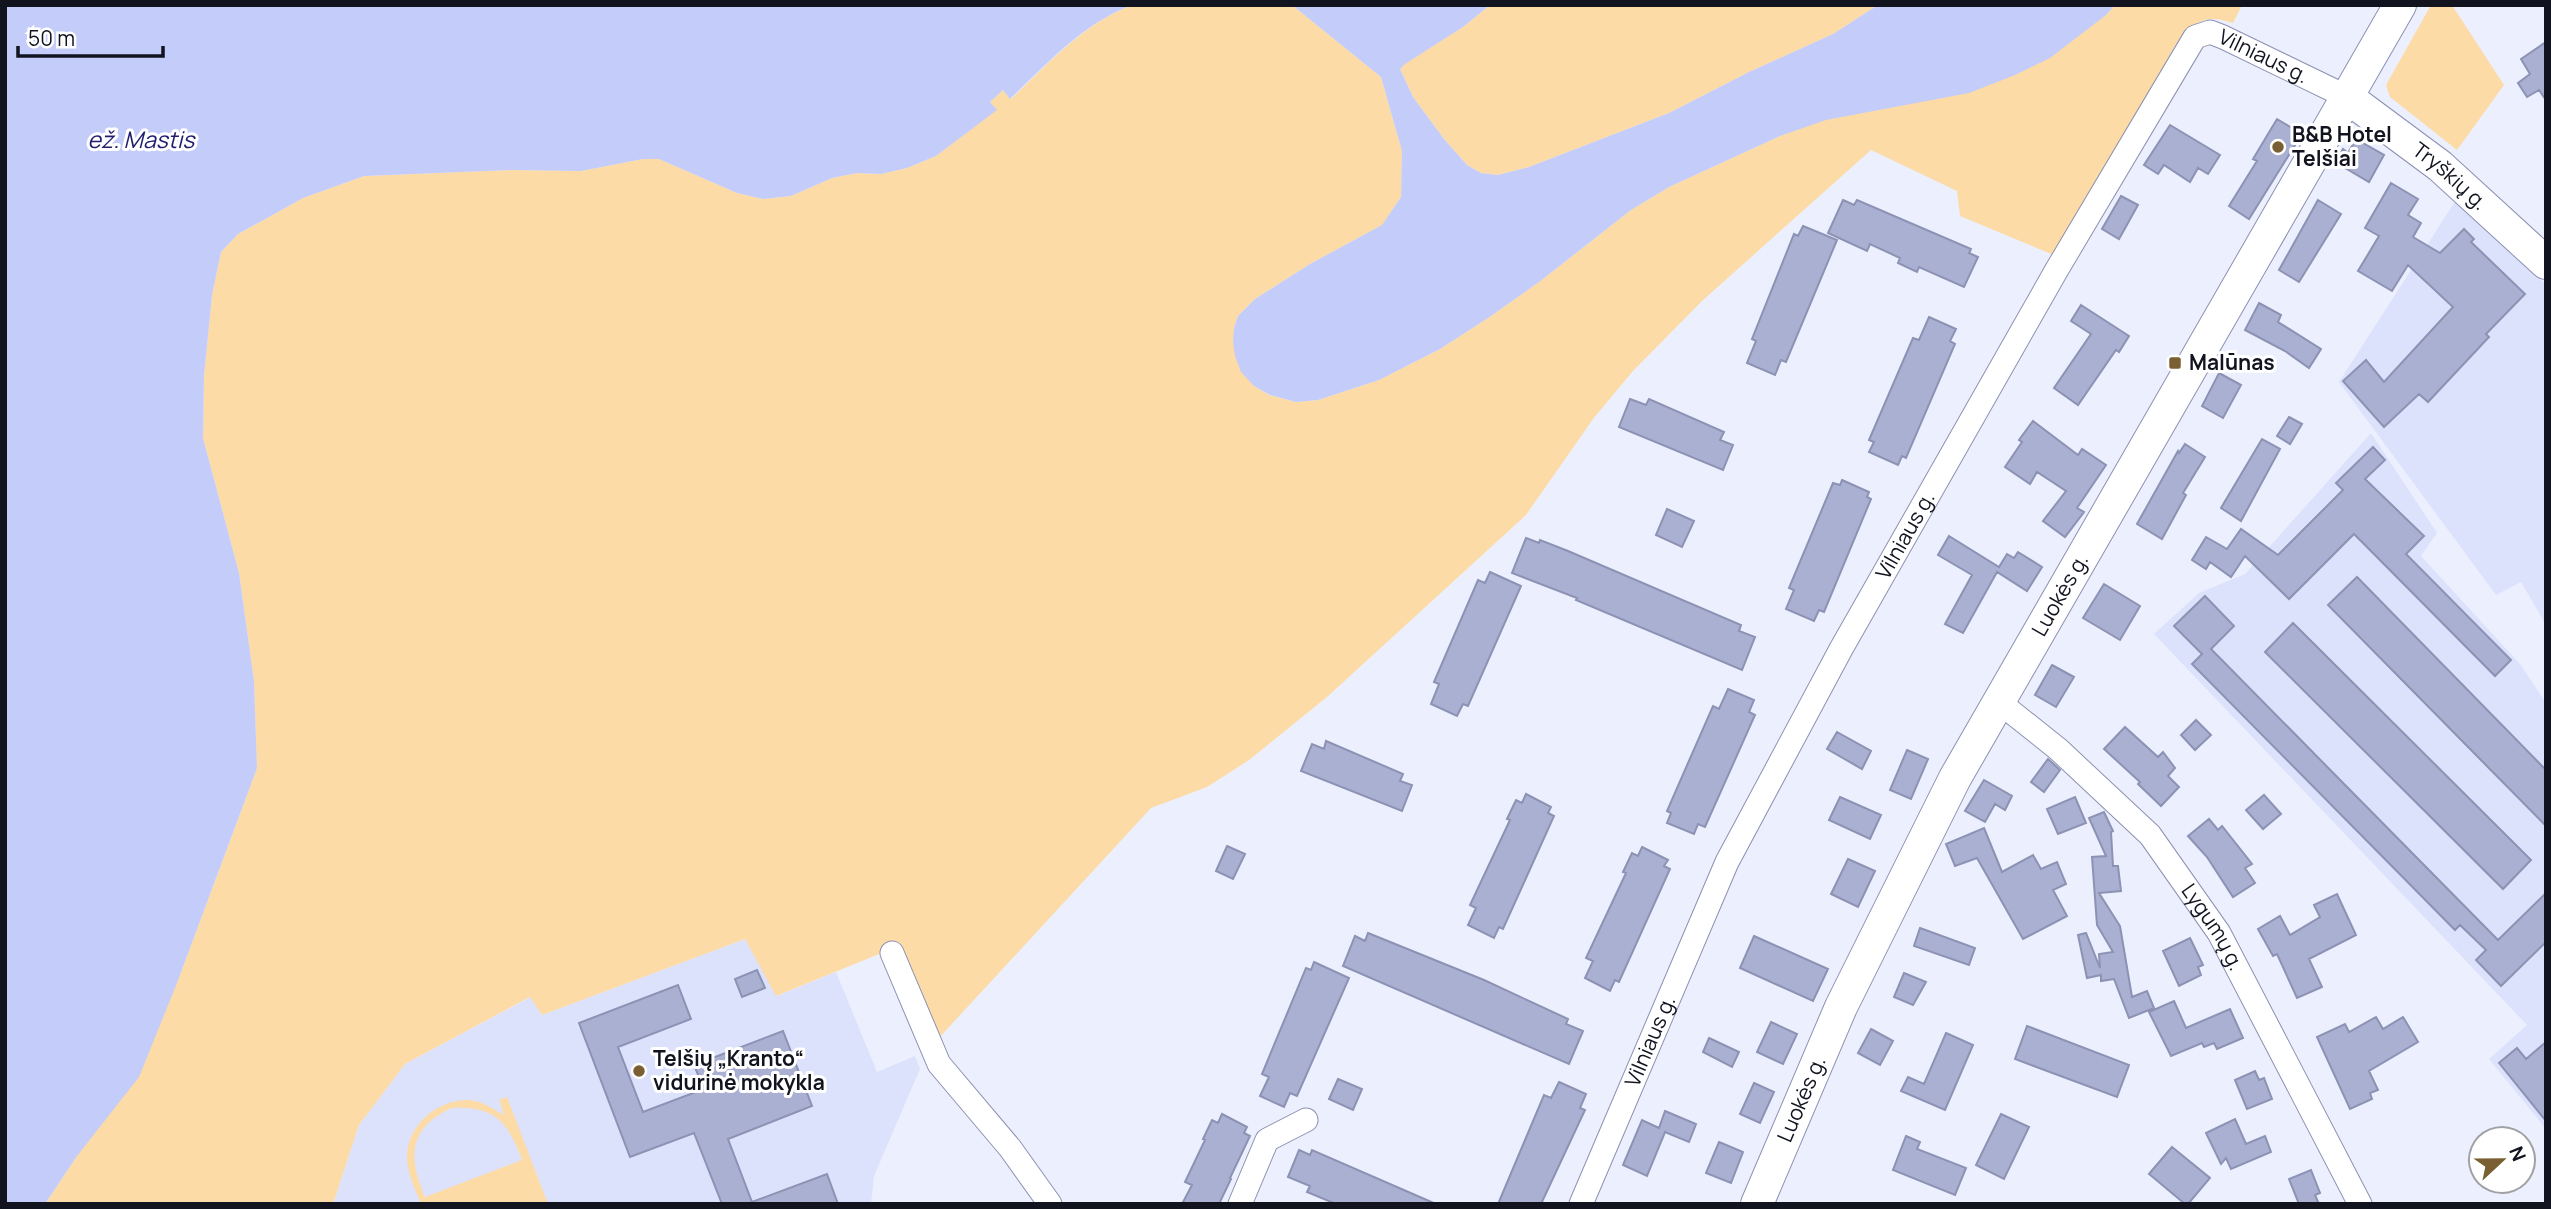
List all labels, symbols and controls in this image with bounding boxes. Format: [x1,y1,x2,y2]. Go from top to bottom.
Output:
scale bar [18,14,163,58]
street label: Vilniaus g. [2214,22,2313,89]
text: 50 m [28,24,75,52]
place label: B&B Hotel Telšiai [2292,120,2392,172]
water label: ež. Mastis [88,123,196,155]
street label: Tryškių g. [2407,135,2494,216]
marker: B&B Hotel Telšiai [2270,139,2286,155]
place label: Malūnas [2189,348,2275,376]
marker: Malūnas [2167,355,2183,371]
street label: Vilniaus g. [1869,486,1941,584]
street label: Luokės g. [2025,548,2094,641]
street label: Lygumų g. [2176,878,2251,975]
street label: Vilniaus g. [1618,991,1681,1091]
place label: Telšių „Kranto“ vidurinė mokykla [653,1044,825,1096]
street label: Luokės g. [1770,1051,1832,1146]
marker: Telšių „Kranto“ vidurinė mokykla [631,1063,647,1079]
north arrow [2467,1125,2537,1195]
text: N [2503,1142,2532,1165]

